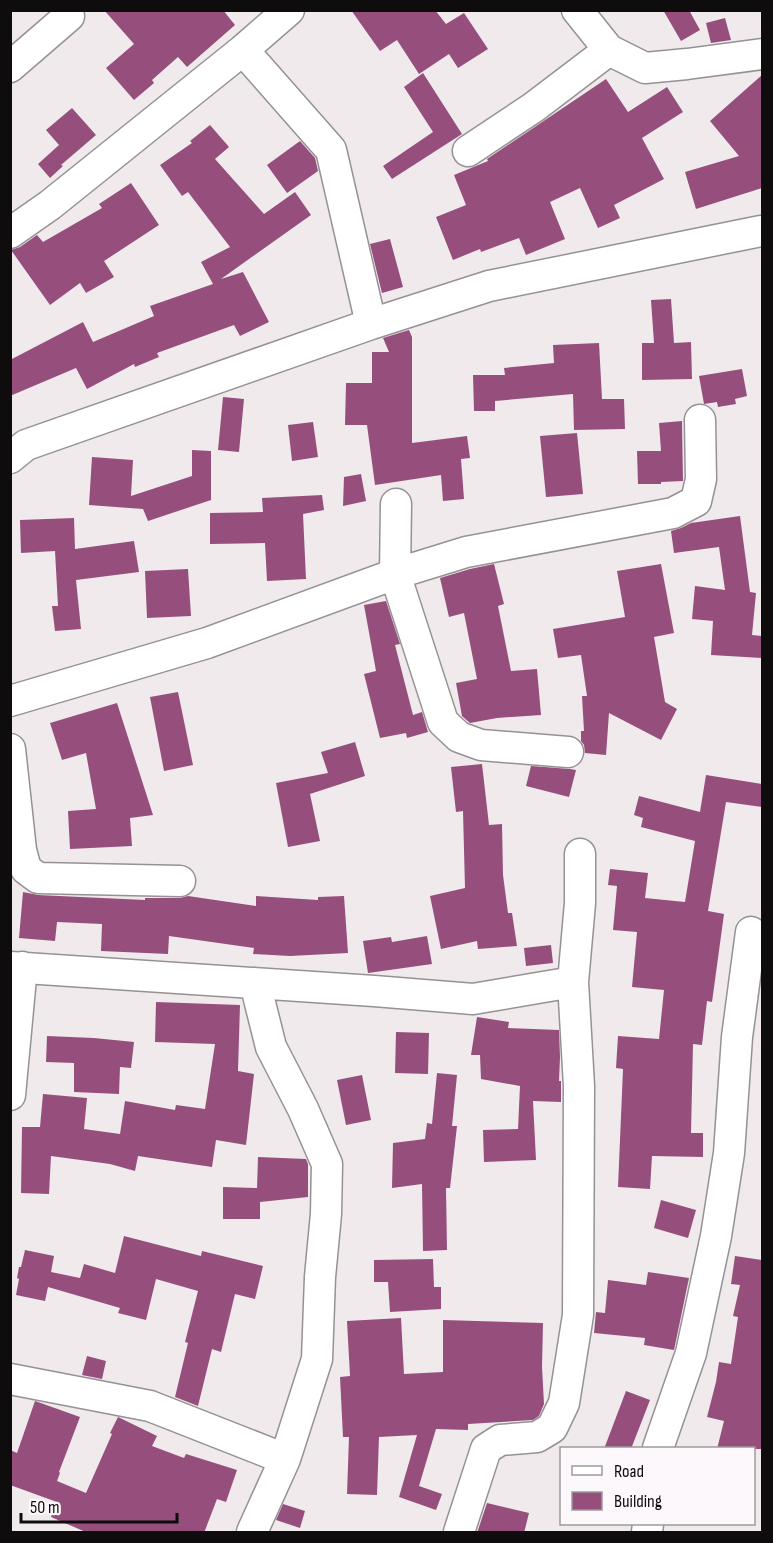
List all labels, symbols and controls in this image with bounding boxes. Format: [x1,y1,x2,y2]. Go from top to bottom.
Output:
legend [560,1447,755,1525]
text: Road [614,1461,644,1482]
scale bar [21,1486,177,1524]
text: Building [614,1491,662,1512]
text: 50 m [30,1497,60,1518]

